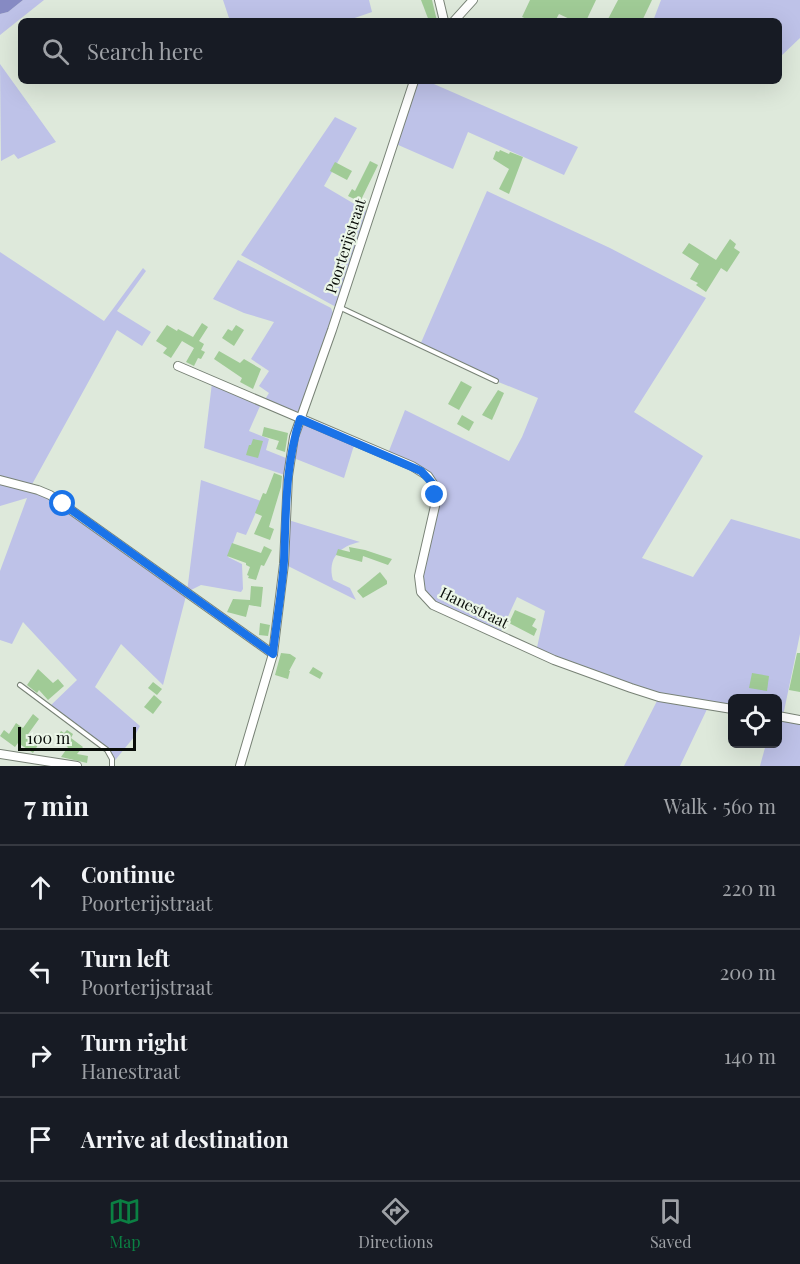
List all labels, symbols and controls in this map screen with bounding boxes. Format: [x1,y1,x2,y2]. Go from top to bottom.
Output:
search box [18,18,782,84]
icon: search [39,35,72,68]
text: Search here [87,36,203,66]
street label: Poorterijstraat [320,195,370,296]
route end [421,481,447,507]
route start [49,490,75,516]
street label: Hanestraat [437,582,513,633]
map controls [728,694,782,748]
button: locate [728,694,782,748]
scale bar [18,724,136,752]
text: 100 m [27,727,70,748]
text: 7 min [24,788,89,823]
text: Walk · 560 m [664,792,776,819]
text: Continue [81,859,175,889]
icon: ahead [24,871,57,904]
text: 220 m [722,874,776,901]
text: Poorterijstraat [81,889,213,916]
text: Turn left [81,943,170,973]
icon: left [24,955,57,988]
text: 200 m [720,958,776,985]
text: Poorterijstraat [81,973,213,1000]
text: Turn right [81,1027,187,1057]
icon: right [24,1039,57,1072]
text: 140 m [724,1042,776,1069]
text: Hanestraat [81,1057,180,1084]
icon: arrive [24,1123,57,1156]
text: Arrive at destination [81,1124,289,1154]
tab: Map [108,1195,141,1252]
tab: Directions [358,1195,433,1252]
tab: Saved [650,1195,692,1252]

